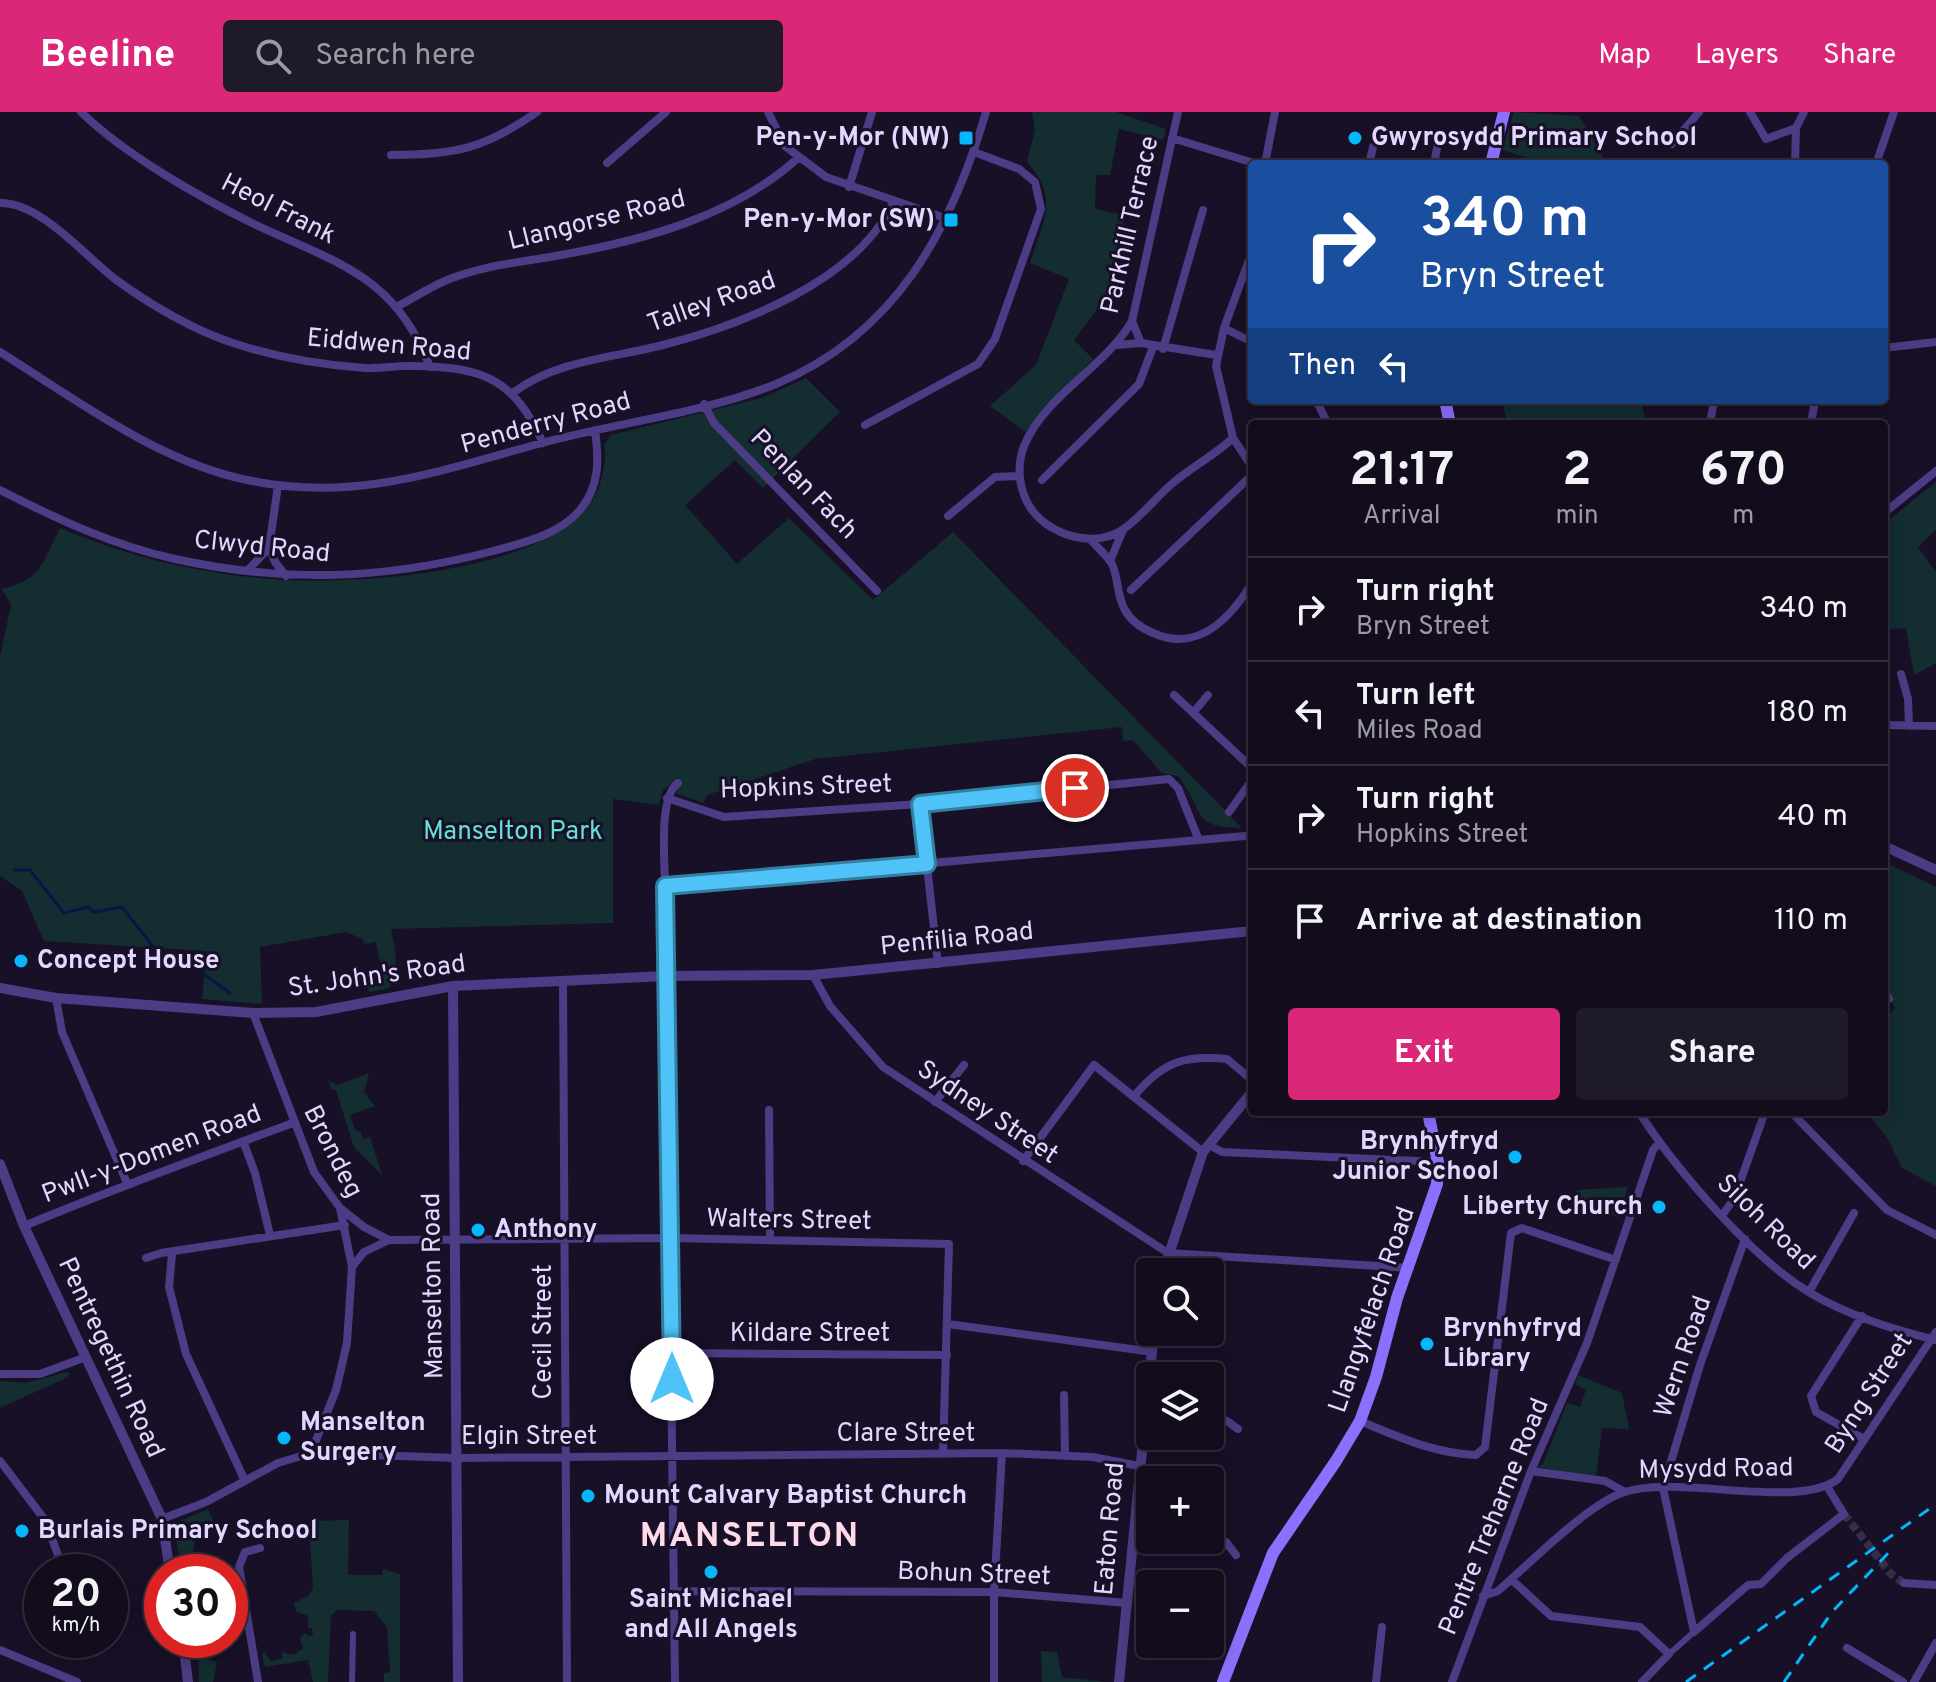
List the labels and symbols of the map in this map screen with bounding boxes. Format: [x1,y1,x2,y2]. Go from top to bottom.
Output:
place label: Pen-y-Mor (NW) [756,122,950,155]
place label: Gwyrosydd Primary School [1371,122,1697,155]
marker: Pen-y-Mor (NW) [957,129,975,147]
marker: Gwyrosydd Primary School [1346,129,1364,147]
street label: Parkhill Terrace [1095,133,1167,317]
street label: Heol Frank [215,167,341,253]
street label: Llangorse Road [505,183,689,259]
place label: Pen-y-Mor (SW) [743,204,935,237]
marker: Pen-y-Mor (SW) [942,211,960,229]
street label: Talley Road [643,265,781,341]
street label: Eiddwen Road [305,322,473,370]
street label: Penderry Road [457,385,635,463]
street label: Penlan Fach [742,423,864,547]
street label: Clwyd Road [192,524,332,572]
pin [1041,754,1109,822]
street label: Hopkins Street [719,769,893,807]
park label: Manselton Park [423,816,603,849]
street label: Penfilia Road [879,916,1035,964]
place label: Concept House [37,945,220,978]
street label: St. John's Road [286,948,468,1006]
marker: Concept House [12,952,30,970]
street label: Sydney Street [910,1054,1064,1172]
street label: Pwll-y-Domen Road [38,1098,266,1212]
street label: Brondeg [295,1100,369,1204]
place label: Brynhyfryd Junior School [1332,1126,1499,1189]
marker: Brynhyfryd Junior School [1506,1148,1524,1166]
street label: Siloh Road [1709,1168,1821,1278]
place label: Liberty Church [1462,1191,1643,1224]
street label: Manselton Road [416,1193,452,1379]
marker: Liberty Church [1650,1198,1668,1216]
street label: Walters Street [706,1203,872,1239]
street label: Llangyfelach Road [1322,1203,1424,1417]
place label: Anthony [494,1214,598,1247]
marker: Anthony [469,1221,487,1239]
street label: Pentregethin Road [49,1253,171,1463]
street label: Cecil Street [528,1264,561,1400]
street label: Wern Road [1648,1292,1720,1422]
place label: Brynhyfryd Library [1443,1313,1582,1376]
street label: Kildare Street [730,1318,890,1351]
street label: Byng Street [1819,1327,1921,1461]
marker: Brynhyfryd Library [1418,1335,1436,1353]
position arrow [630,1337,714,1421]
street label: Pentre Treharne Road [1432,1394,1558,1640]
place label: Manselton Surgery [300,1407,426,1470]
street label: Clare Street [837,1418,975,1451]
street label: Elgin Street [461,1421,597,1454]
marker: Manselton Surgery [275,1429,293,1447]
street label: Mysydd Road [1638,1452,1794,1488]
street label: Eaton Road [1089,1461,1133,1597]
place label: Mount Calvary Baptist Church [604,1480,967,1513]
marker: Mount Calvary Baptist Church [579,1487,597,1505]
place label: Burlais Primary School [38,1515,317,1548]
district label: MANSELTON [640,1516,860,1559]
marker: Burlais Primary School [13,1522,31,1540]
speed limit sign: 30 [144,1554,248,1658]
street label: Bohun Street [897,1556,1051,1594]
marker: Saint Michael and All Angels [702,1563,720,1581]
place label: Saint Michael and All Angels [624,1584,798,1647]

